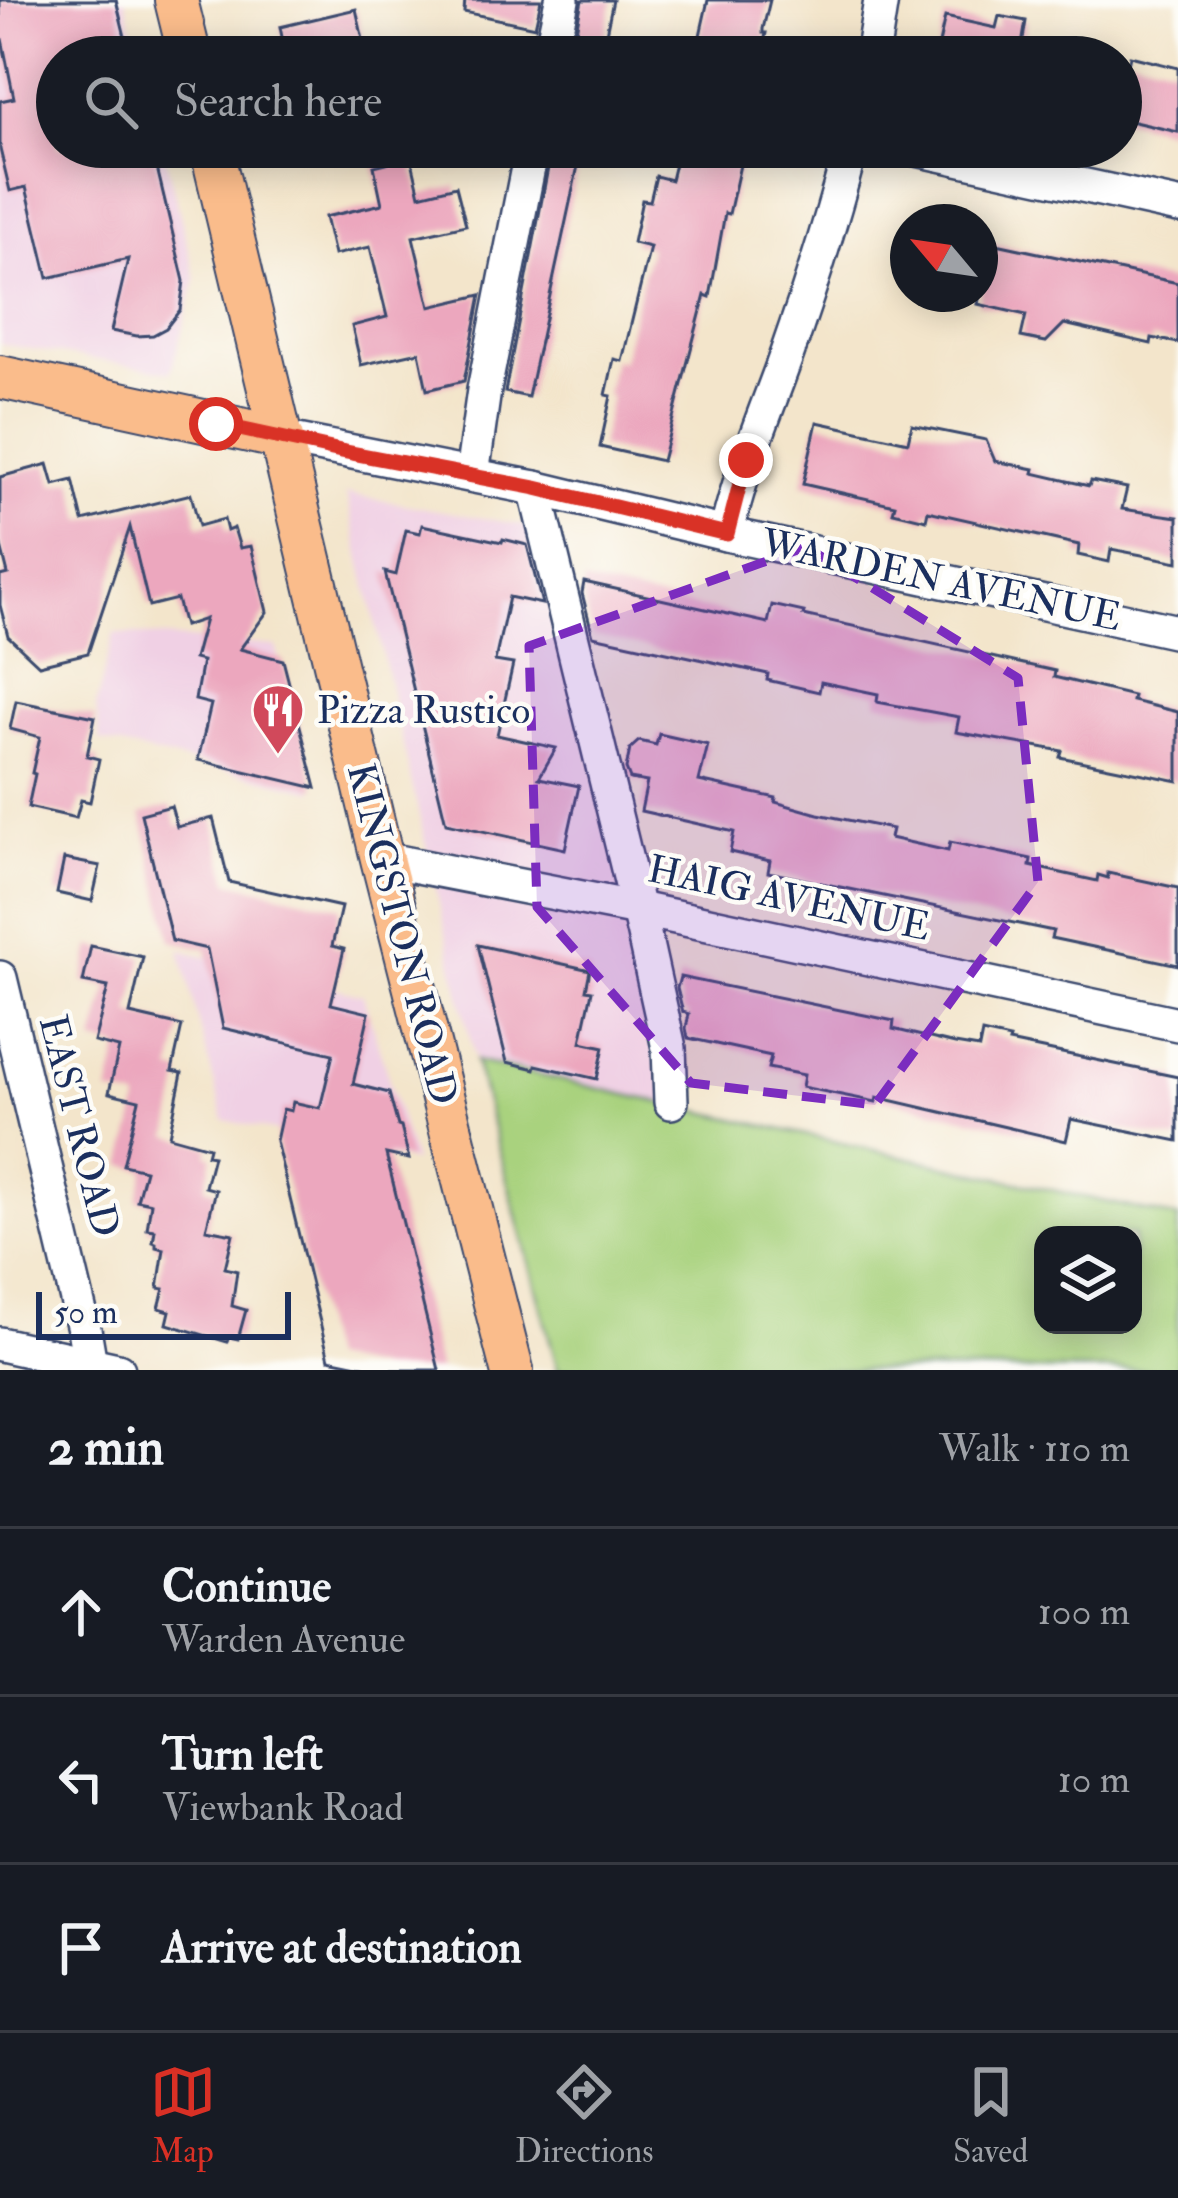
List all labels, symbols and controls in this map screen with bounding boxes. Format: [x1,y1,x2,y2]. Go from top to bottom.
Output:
search box [36,36,1142,168]
icon: search [78,69,144,135]
text: Search here [174,74,382,130]
north arrow [890,204,998,312]
route start [189,397,243,451]
route end [719,433,773,487]
street label: WARDEN AVENUE [756,518,1125,642]
restaurant icon: Pizza Rustico [250,682,306,756]
place label: Pizza Rustico [317,686,530,735]
street label: KINGSTON ROAD [336,758,468,1110]
street label: HAIG AVENUE [644,844,934,952]
street label: EAST ROAD [28,1010,130,1242]
map controls [1034,1226,1142,1334]
button: layers [1034,1226,1142,1334]
scale bar [36,1286,291,1339]
text: 50 m [54,1292,118,1333]
text: 2 min [48,1416,164,1480]
text: Walk · 110 m [939,1424,1130,1473]
text: Continue [162,1559,331,1615]
icon: ahead [48,1579,114,1645]
text: 100 m [1038,1587,1130,1636]
text: Warden Avenue [162,1615,405,1664]
text: Turn left [162,1727,323,1783]
icon: left [48,1747,114,1813]
text: 10 m [1058,1755,1130,1804]
text: Viewbank Road [162,1783,404,1832]
icon: arrive [48,1915,114,1981]
text: Arrive at destination [162,1920,522,1976]
tab: Map [150,2059,216,2172]
tab: Directions [515,2059,654,2172]
tab: Saved [953,2059,1028,2172]

